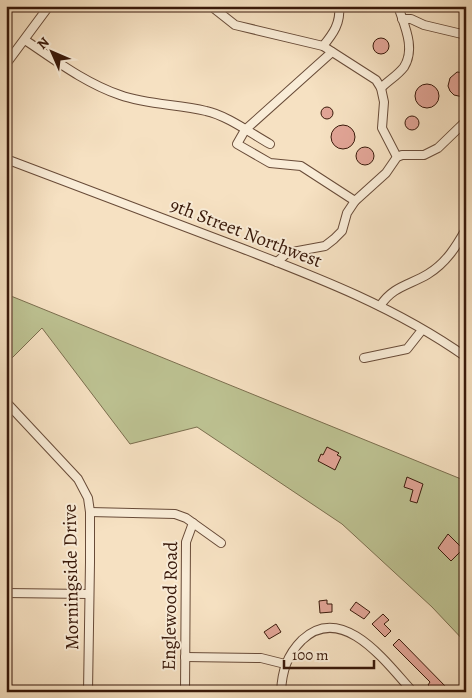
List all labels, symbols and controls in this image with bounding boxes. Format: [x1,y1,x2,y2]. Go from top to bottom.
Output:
north arrow [28,28,78,78]
text: N [33,33,53,53]
street label: 9th Street Northwest [166,192,326,274]
street label: Morningside Drive [57,504,85,650]
street label: Englewood Road [156,540,184,671]
scale bar [284,638,374,670]
text: 100 m [292,645,329,665]

